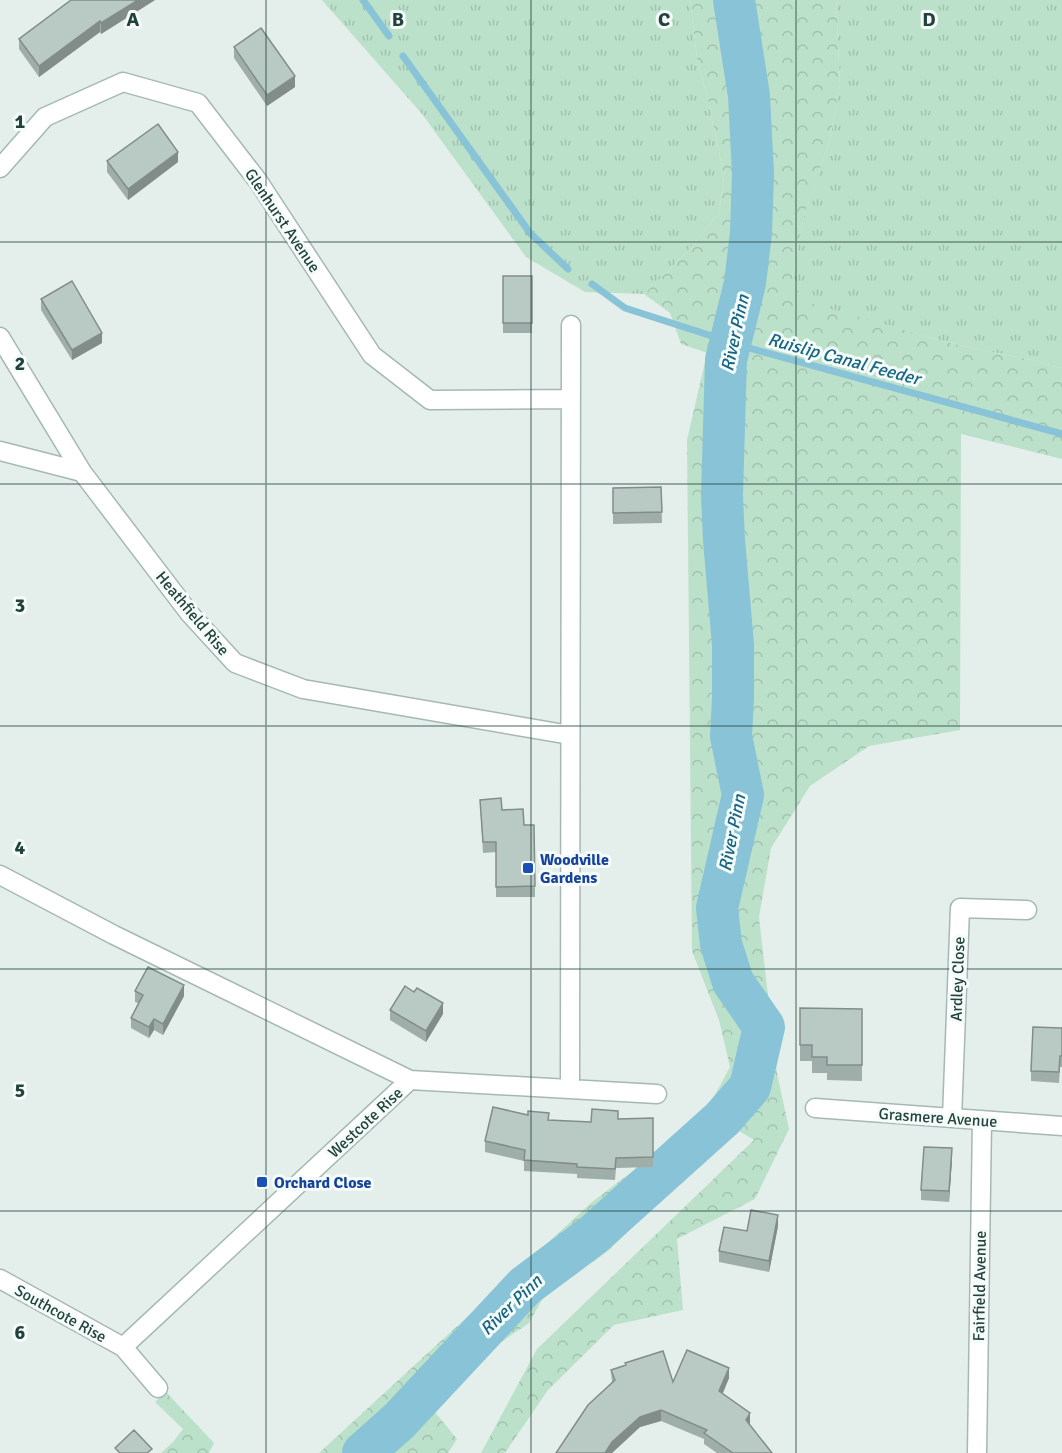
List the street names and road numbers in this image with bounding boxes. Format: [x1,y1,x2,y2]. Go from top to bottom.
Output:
street label: Glenhurst Avenue [240,165,324,276]
street label: Heathfield Rise [151,567,233,660]
street label: Ardley Close [947,936,969,1022]
street label: Westcote Rise [324,1083,407,1162]
street label: Grasmere Avenue [878,1104,998,1132]
street label: Fairfield Avenue [969,1231,991,1341]
street label: Southcote Rise [11,1280,110,1347]

